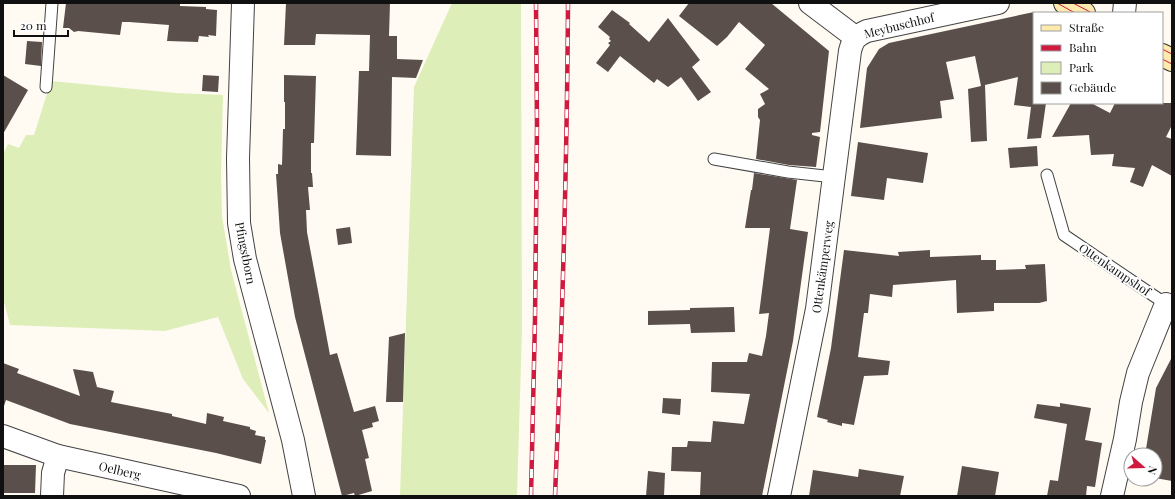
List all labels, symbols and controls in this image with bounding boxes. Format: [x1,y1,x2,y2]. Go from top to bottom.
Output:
street label: Meybuschhof [862,8,937,41]
scale bar [14,12,68,38]
legend [1033,12,1163,104]
text: 20 m [20,17,47,33]
text: Straße [1069,19,1104,35]
text: Bahn [1069,39,1097,55]
text: Park [1069,59,1094,75]
text: Gebäude [1069,79,1116,95]
street label: Ottenkämperweg [808,219,836,314]
street label: Pfingstborn [232,221,260,285]
street label: Ottenkampshof [1076,239,1155,299]
north arrow [1123,447,1163,487]
street label: Oelberg [97,457,143,483]
text: N [1144,464,1161,477]

